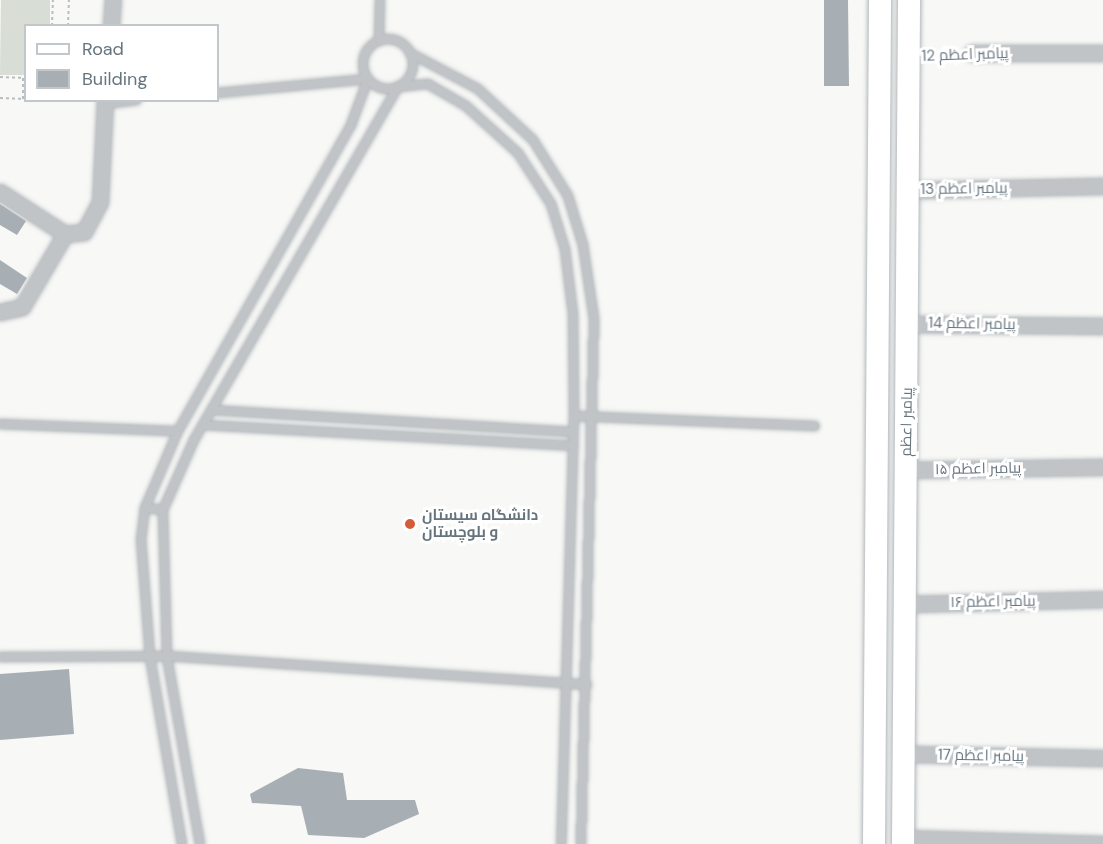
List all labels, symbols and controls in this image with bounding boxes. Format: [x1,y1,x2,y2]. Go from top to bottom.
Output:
legend [24,24,219,102]
text: Road [82,37,124,61]
street label: پیامبر اعظم 12 [921,44,1009,66]
text: Building [82,67,147,91]
street label: پیامبر اعظم 13 [920,179,1008,199]
street label: پیامبر اعظم 14 [928,314,1016,334]
street label: پیامبر اعظم [897,387,917,457]
street label: پیامبر اعظم ۱۵ [935,459,1021,479]
place label: دانشگاه سیستان و بلوچستان [422,506,538,541]
marker: دانشگاه سیستان و بلوچستان [403,517,417,531]
street label: پیامبر اعظم ۱۶ [950,592,1036,612]
street label: پیامبر اعظم 17 [938,746,1024,766]

